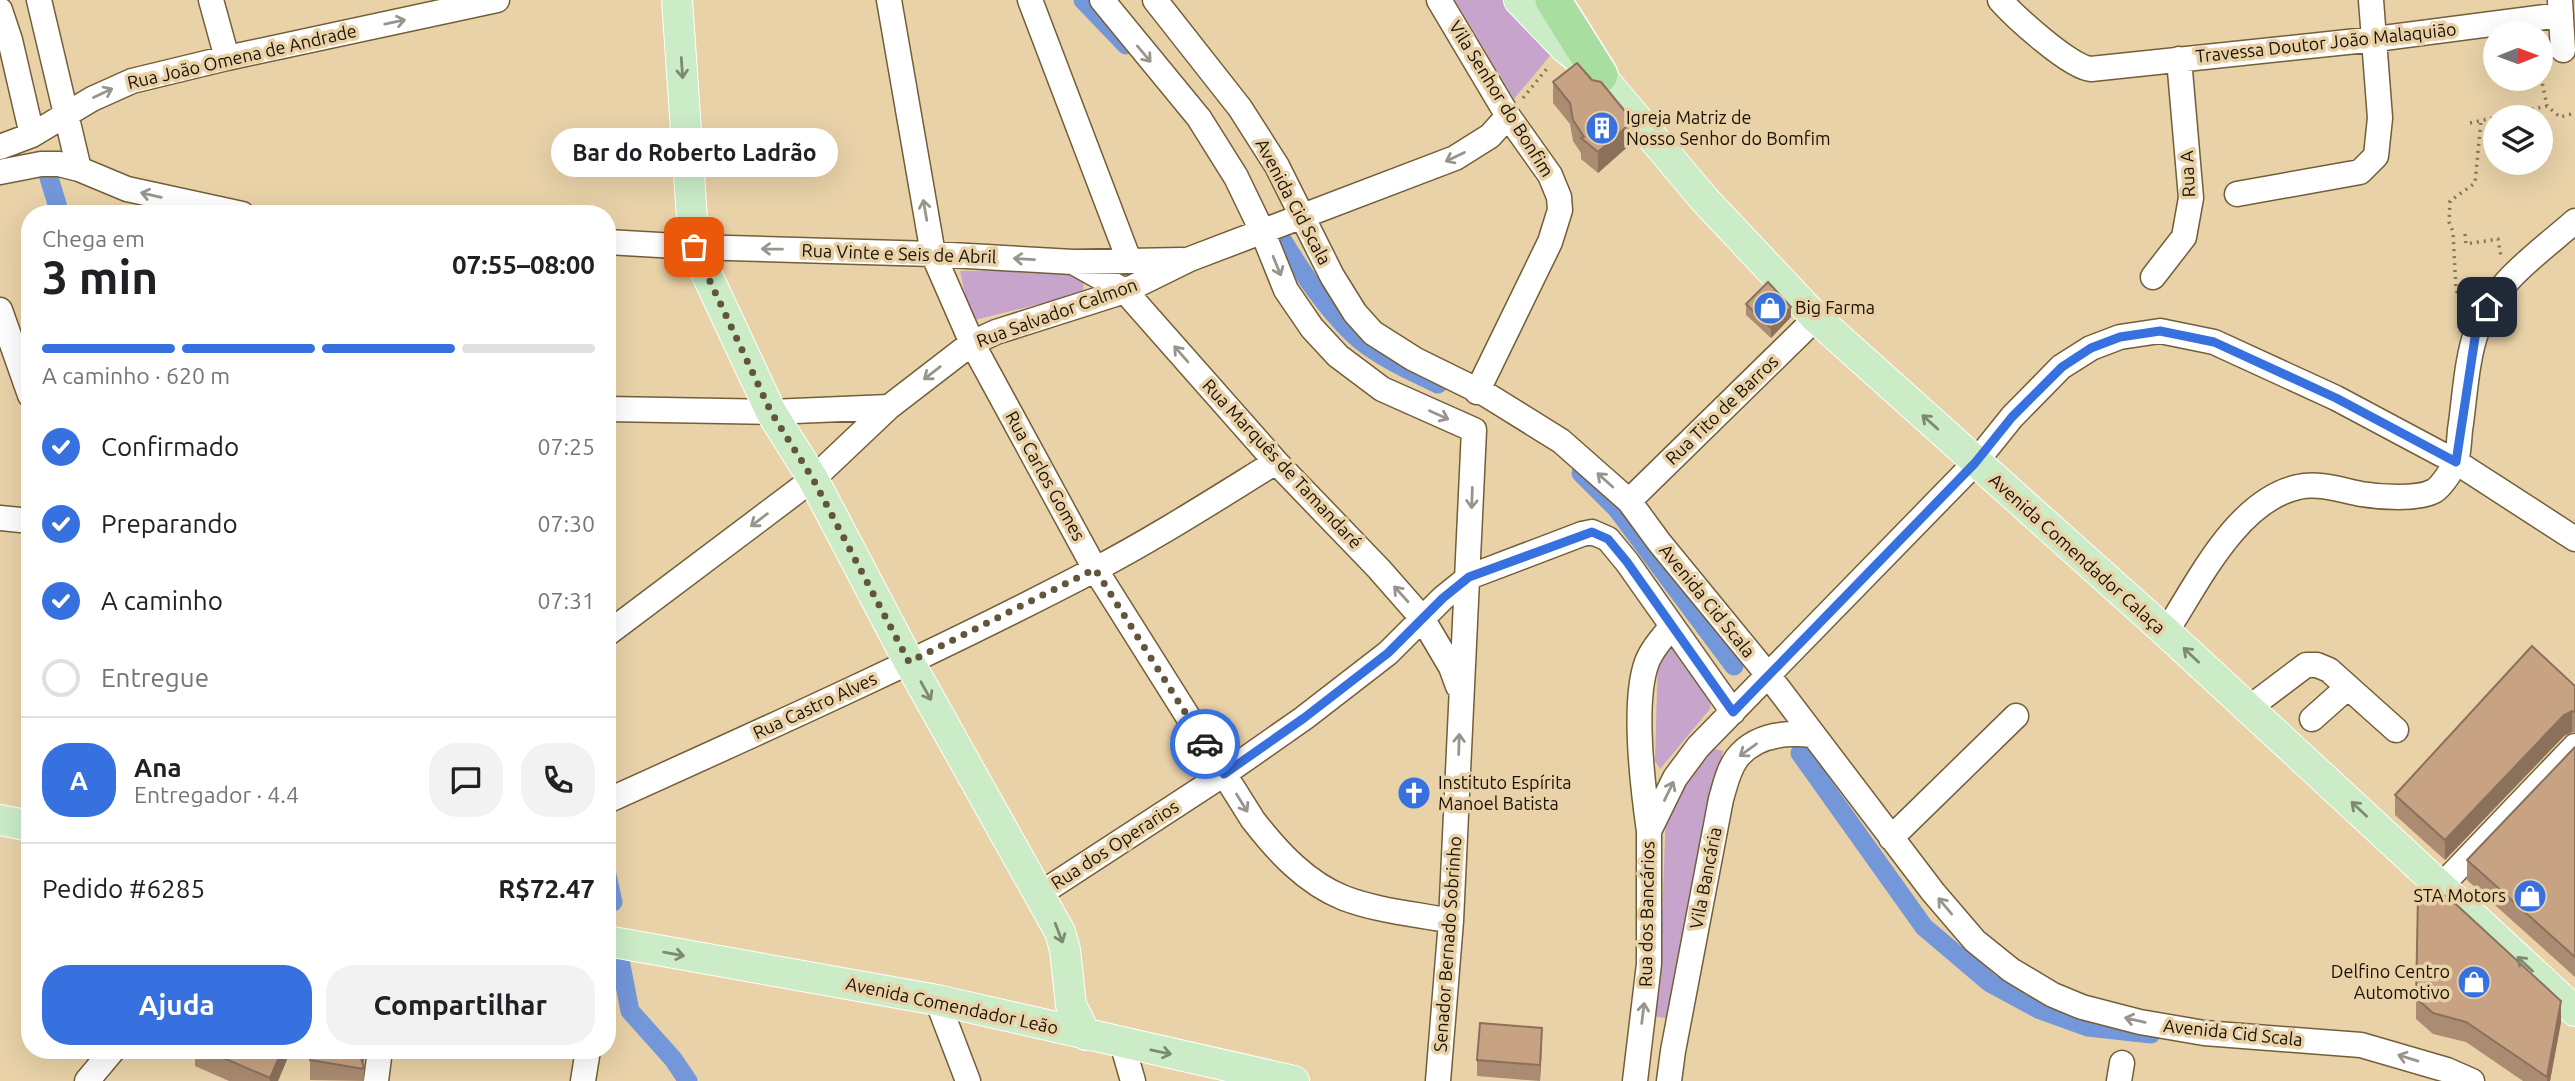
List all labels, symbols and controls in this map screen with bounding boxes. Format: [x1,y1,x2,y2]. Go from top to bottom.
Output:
one-way arrow [383,14,406,28]
street label: Vila Senhor do Bonfim [1446,17,1558,180]
street label: Travessa Doutor João Malaquião [2194,18,2457,66]
street label: Rua João Omena de Andrade [125,20,358,92]
north arrow [2483,21,2553,91]
map controls [2483,21,2553,175]
one-way arrow [1136,44,1152,62]
one-way arrow [676,56,689,79]
one-way arrow [92,86,113,99]
button: layers [2483,105,2553,175]
place label: Igreja Matriz de Nosso Senhor do Bomfim [1626,107,1831,148]
building icon: Igreja Matriz de Nosso Senhor do Bomfim [1583,109,1621,147]
callout: Bar do Roberto Ladrão [550,128,838,177]
street label: Avenida Cid Scala [1252,135,1336,268]
text: Bar do Roberto Ladrão [572,140,817,165]
street label: Rua A [2176,150,2198,198]
one-way arrow [1445,151,1466,164]
one-way arrow [140,188,163,201]
one-way arrow [918,199,932,221]
pin [664,217,724,277]
text: Chega em [42,226,145,251]
icon: bag [675,228,713,266]
street label: Rua Vinte e Seis de Abril [801,240,997,266]
one-way arrow [761,243,784,256]
text: 07:55–08:00 [452,250,595,279]
text: 3 min [42,251,158,303]
one-way arrow [1013,252,1036,265]
one-way arrow [1271,255,1284,276]
street label: Rua Salvador Calmon [974,274,1140,350]
pin [2457,277,2517,337]
icon: home [2468,288,2506,326]
shop icon: Big Farma [1751,289,1789,327]
place label: Big Farma [1795,297,1875,317]
one-way arrow [1173,345,1189,363]
street label: Rua Tito de Barros [1661,350,1782,468]
text: A caminho · 620 m [42,363,230,388]
one-way arrow [924,366,942,381]
street label: Rua Marquês de Tamandaré [1199,375,1366,552]
street label: Rua Carlos Gomes [1002,407,1090,544]
one-way arrow [1428,409,1449,422]
one-way arrow [1921,414,1939,430]
icon: check [42,428,80,466]
text: Confirmado [101,432,239,461]
text: 07:25 [537,434,595,459]
street label: Avenida Comendador Calaça [1986,469,2170,638]
one-way arrow [1596,472,1614,488]
one-way arrow [1465,487,1478,510]
icon: check [42,505,80,543]
text: Preparando [101,509,238,538]
text: 07:30 [537,511,595,536]
one-way arrow [750,513,769,527]
street label: Avenida Cid Scala [1656,540,1760,661]
icon: check [42,582,80,620]
one-way arrow [1393,585,1409,603]
text: A caminho [101,586,223,615]
text: 07:31 [537,588,595,613]
one-way arrow [2183,647,2200,664]
text: Entregue [101,663,209,692]
street label: Rua Castro Alves [749,668,880,743]
one-way arrow [920,680,933,701]
courier [1170,709,1240,779]
icon: car [1186,725,1224,763]
one-way arrow [1452,733,1466,756]
button: chat [429,743,503,817]
button: phone [521,743,595,817]
one-way arrow [1739,743,1758,757]
text: Ana [134,753,182,782]
text: A [70,766,88,795]
place label: Instituto Espírita Manoel Batista [1438,772,1572,813]
church icon: Instituto Espírita Manoel Batista [1395,774,1433,812]
one-way arrow [1662,781,1676,802]
text: Entregador · 4.4 [134,782,299,807]
one-way arrow [1235,792,1249,812]
street label: Rua dos Operarios [1047,795,1182,893]
one-way arrow [2350,802,2368,818]
street label: Vila Bancária [1685,825,1725,931]
street label: Senador Bernado Sobrinho [1429,835,1465,1053]
street label: Rua dos Bancários [1635,841,1657,987]
text: Pedido #6285 [42,874,205,903]
text: R$72.47 [498,874,595,903]
shop icon: STA Motors [2511,877,2549,915]
place label: STA Motors [2413,885,2506,905]
one-way arrow [1937,897,1953,915]
one-way arrow [1054,921,1067,943]
one-way arrow [662,947,685,961]
one-way arrow [2517,956,2534,973]
place label: Delfino Centro Automotivo [2331,961,2450,1002]
shop icon: Delfino Centro Automotivo [2455,963,2493,1001]
button: Ajuda [42,965,312,1045]
button: Compartilhar [326,965,595,1045]
street label: Avenida Comendador Leão [844,973,1060,1037]
one-way arrow [1637,1002,1650,1025]
one-way arrow [2124,1013,2147,1027]
street label: Avenida Cid Scala [2163,1015,2304,1049]
one-way arrow [1149,1046,1172,1059]
one-way arrow [2398,1050,2420,1063]

